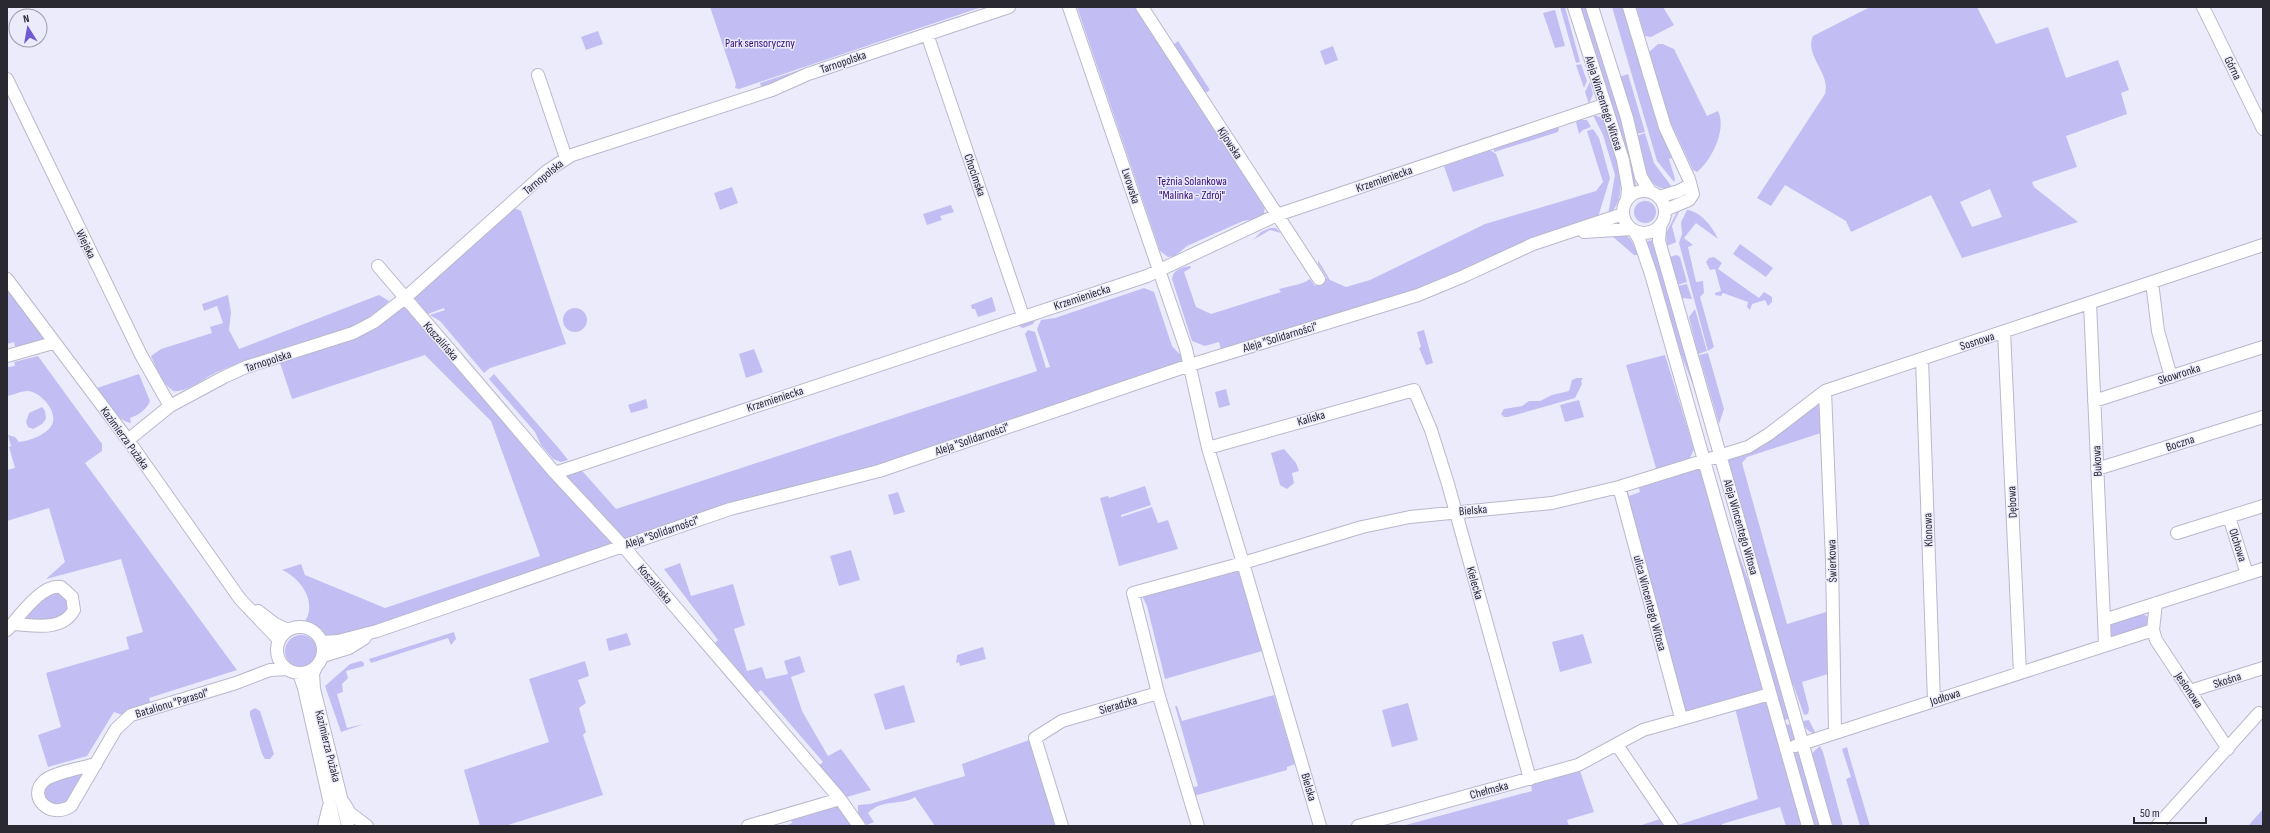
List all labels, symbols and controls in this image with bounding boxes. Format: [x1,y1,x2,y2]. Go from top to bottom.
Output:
north arrow [8,8,48,48]
text: N [22,12,30,26]
park label: Park sensoryczny [725,36,795,51]
street label: Tarnopolska [818,47,869,77]
street label: Aleja Wincentego Witosa [1581,53,1626,153]
street label: Górna [2221,54,2245,83]
street label: Kijowska [1214,124,1246,162]
street label: Chocimska [960,152,989,199]
street label: Tarnopolska [520,156,567,198]
street label: Krzemieniecka [1354,163,1415,196]
street label: Lwowska [1118,167,1143,206]
park label: Tężnia Solankowa "Malinka - Zdrój" [1157,174,1227,203]
street label: Wiejska [72,227,99,262]
street label: Krzemieniecka [1052,281,1113,314]
street label: Koszalińska [420,319,462,364]
street label: Aleja "Solidarności" [1240,319,1319,356]
street label: Sosnowa [1958,329,1997,354]
street label: Tarnopolska [243,347,294,376]
street label: Skowronka [2156,360,2203,388]
street label: Krzemieniecka [745,383,806,416]
street label: Kazimierza Pużaka [97,404,153,473]
street label: Kaliska [1296,407,1327,430]
street label: Aleja "Solidarności" [932,420,1011,459]
street label: Boczna [2164,432,2197,455]
street label: Bukowa [2089,445,2106,477]
street label: Aleja Wincentego Witosa [1719,477,1761,577]
street label: Dębowa [2004,485,2021,518]
street label: Bielska [1458,502,1488,519]
street label: Klonowa [1920,512,1937,547]
street label: Aleja "Solidarności" [622,513,701,552]
street label: Olchowa [2225,527,2250,564]
street label: Świerkowa [1824,539,1841,583]
street label: ulica Wincentego Witosa [1630,554,1670,653]
street label: Koszalińska [634,562,676,607]
street label: Kielecka [1463,565,1486,602]
street label: Jesionowa [2171,669,2206,711]
street label: Skośna [2211,669,2243,692]
street label: Batalionu "Parasol" [134,685,211,722]
street label: Jodłowa [1927,685,1962,710]
street label: Sieradzka [1098,693,1139,718]
street label: Kazimierza Pużaka [311,709,344,784]
street label: Bielska [1297,772,1320,803]
street label: Chełmska [1468,778,1510,803]
scale bar [2134,799,2206,825]
text: 50 m [2140,806,2160,821]

